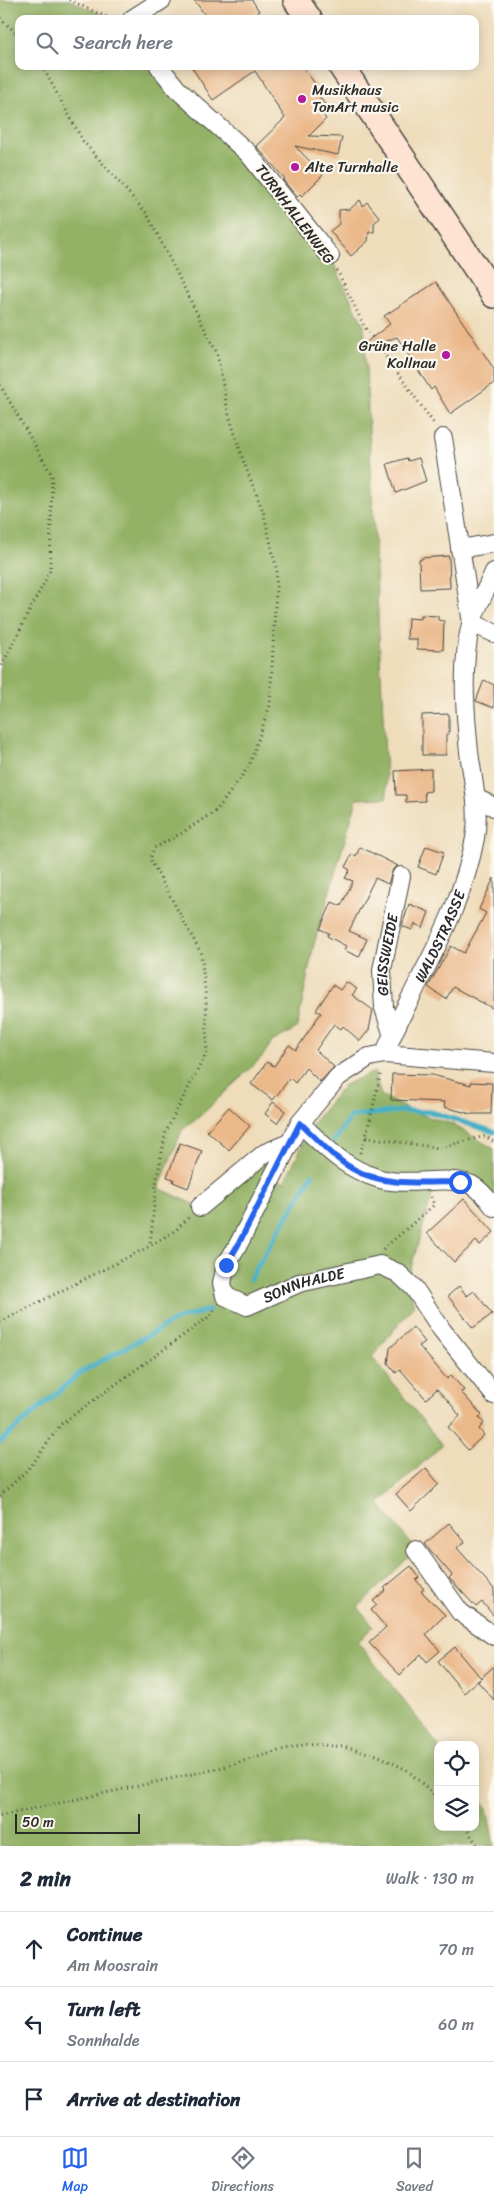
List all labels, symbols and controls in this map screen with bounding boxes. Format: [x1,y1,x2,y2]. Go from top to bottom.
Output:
search box [15,15,479,70]
text: Search here [73,26,173,59]
icon: search [33,29,61,57]
place label: Musikhaus TonArt music [312,77,399,120]
marker: Musikhaus TonArt music [296,93,308,105]
place label: Alte Turnhalle [304,154,398,180]
street label: TURNHALLENWEG [248,158,342,270]
marker: Alte Turnhalle [289,161,301,173]
place label: Grüne Halle Kollnau [359,333,436,376]
marker: Grüne Halle Kollnau [440,349,452,361]
street label: WALDSTRASSE [407,885,473,987]
street label: GEISSWEIDE [369,910,406,996]
route start [449,1171,472,1194]
route end [215,1254,238,1277]
street label: SONNHALDE [258,1260,349,1311]
map controls [434,1741,479,1831]
button: locate [434,1741,479,1786]
button: layers [434,1786,479,1831]
text: 50 m [22,1810,54,1835]
scale bar [15,1811,140,1834]
text: 2 min [20,1860,71,1898]
text: Walk · 130 m [386,1864,474,1893]
text: Continue [67,1918,143,1951]
icon: ahead [20,1935,48,1963]
text: 70 m [438,1935,474,1964]
text: Am Moosrain [67,1951,158,1980]
text: Turn left [67,1993,140,2026]
icon: left [20,2010,48,2038]
text: 60 m [438,2010,474,2039]
text: Sonnhalde [67,2026,140,2055]
text: Arrive at destination [67,2083,240,2116]
icon: arrive [20,2085,48,2113]
tab: Map [61,2144,89,2199]
tab: Directions [211,2144,274,2199]
tab: Saved [396,2144,433,2199]

